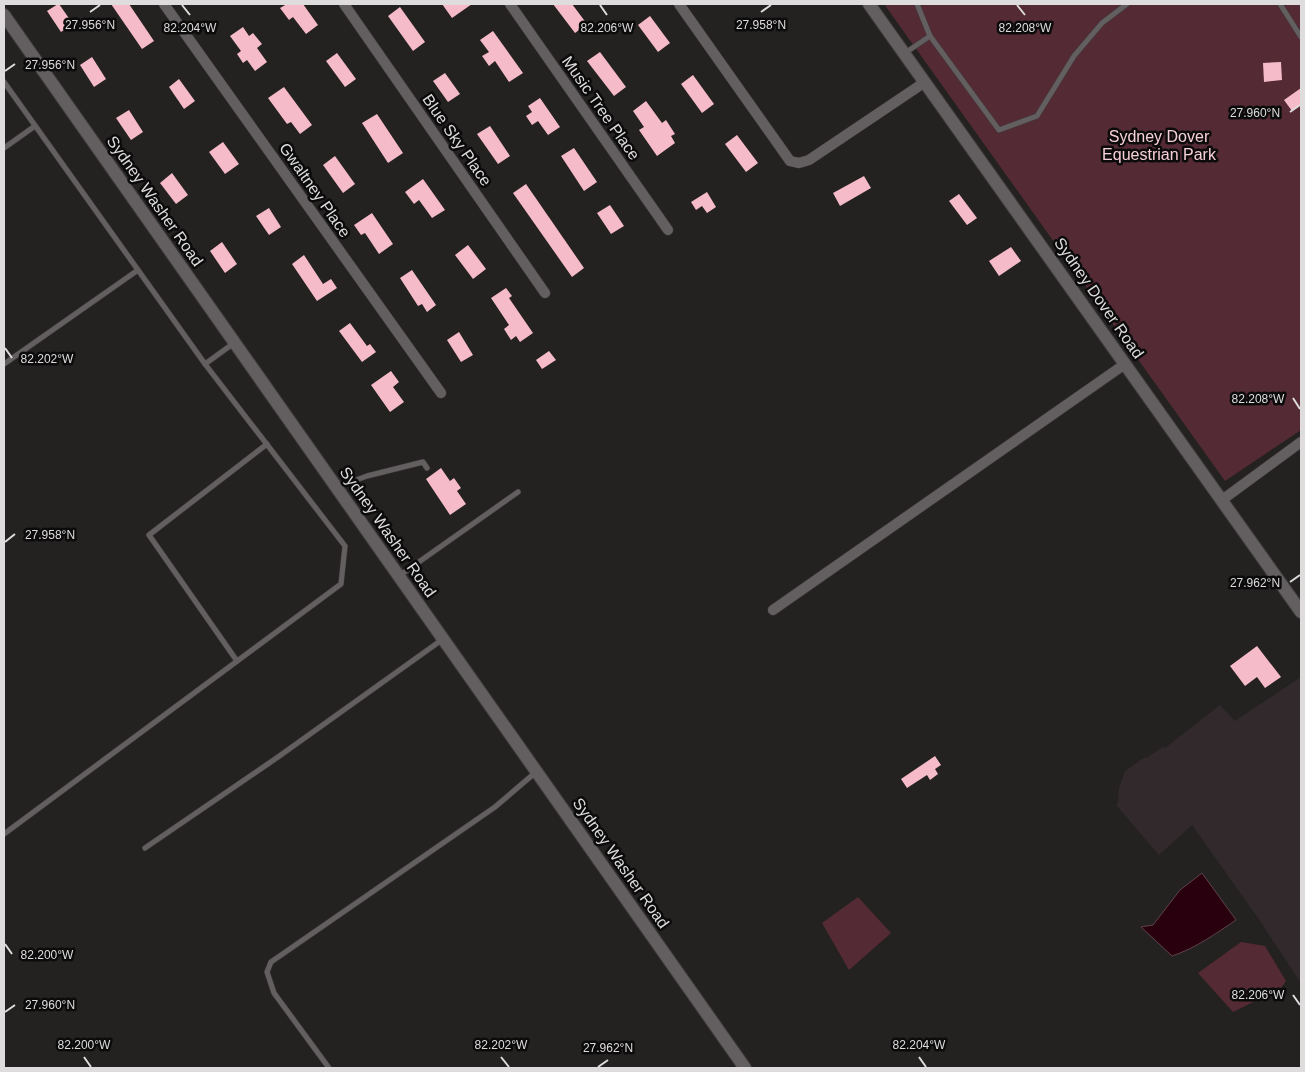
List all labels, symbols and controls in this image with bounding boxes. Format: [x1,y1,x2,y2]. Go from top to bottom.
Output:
text: 27.956°N [65,18,115,32]
text: 27.958°N [736,18,786,32]
text: 82.204°W [164,21,217,35]
text: 82.206°W [581,21,634,35]
text: 82.208°W [999,21,1052,35]
street label: Music Tree Place [559,53,643,163]
text: 27.956°N [25,58,75,72]
street label: Blue Sky Place [419,91,495,189]
text: 27.960°N [1230,106,1280,120]
park label: Sydney Dover Equestrian Park [1102,128,1217,163]
street label: Sydney Washer Road [104,133,206,269]
street label: Gwaltney Place [276,140,354,240]
street label: Sydney Dover Road [1051,234,1147,362]
text: 82.202°W [21,352,74,366]
text: 82.208°W [1232,392,1285,406]
street label: Sydney Washer Road [337,464,439,600]
text: 27.958°N [25,528,75,542]
text: 27.962°N [1230,576,1280,590]
street label: Sydney Washer Road [570,795,672,931]
text: 82.200°W [21,948,74,962]
text: 82.206°W [1232,988,1285,1002]
text: 27.960°N [25,998,75,1012]
text: 82.200°W [58,1038,111,1052]
text: 82.202°W [475,1038,528,1052]
text: 82.204°W [893,1038,946,1052]
text: 27.962°N [583,1041,633,1055]

